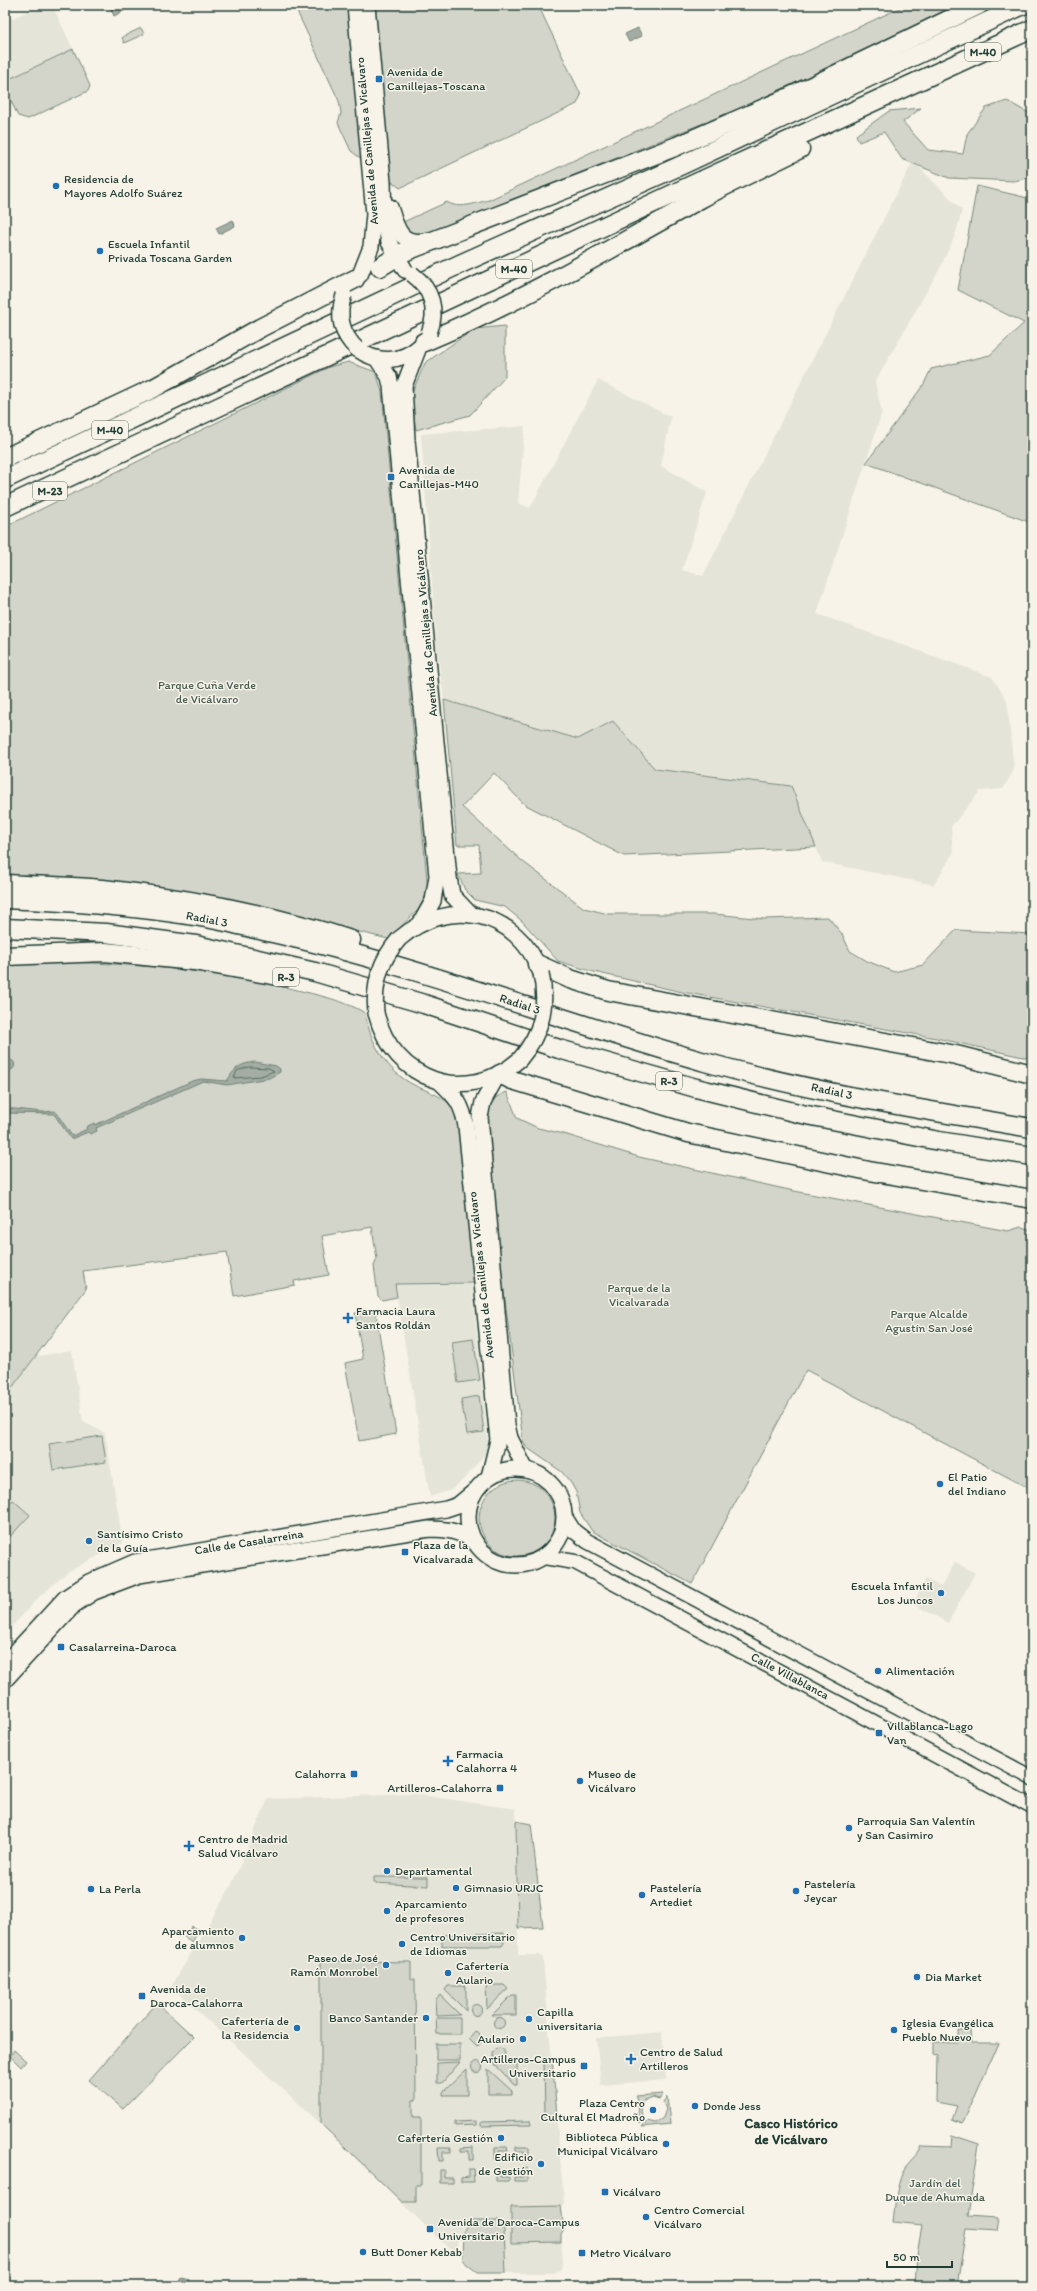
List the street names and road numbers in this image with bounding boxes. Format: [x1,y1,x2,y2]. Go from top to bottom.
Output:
road number: M-40 [965,43,1001,61]
street label: Avenida de Canillejas a Vicálvaro [353,57,381,225]
road number: M-40 [496,260,532,278]
road number: M-40 [92,421,128,439]
road number: M-23 [33,482,67,500]
street label: Avenida de Canillejas a Vicálvaro [412,549,440,717]
street label: Radial 3 [185,908,229,930]
road number: R-3 [273,968,299,986]
street label: Radial 3 [498,991,543,1017]
road number: R-3 [656,1072,682,1090]
street label: Radial 3 [810,1080,854,1102]
street label: Avenida de Canillejas a Vicálvaro [465,1191,497,1359]
street label: Calle de Casalarreina [194,1526,305,1558]
street label: Calle Villablanca [749,1650,832,1703]

